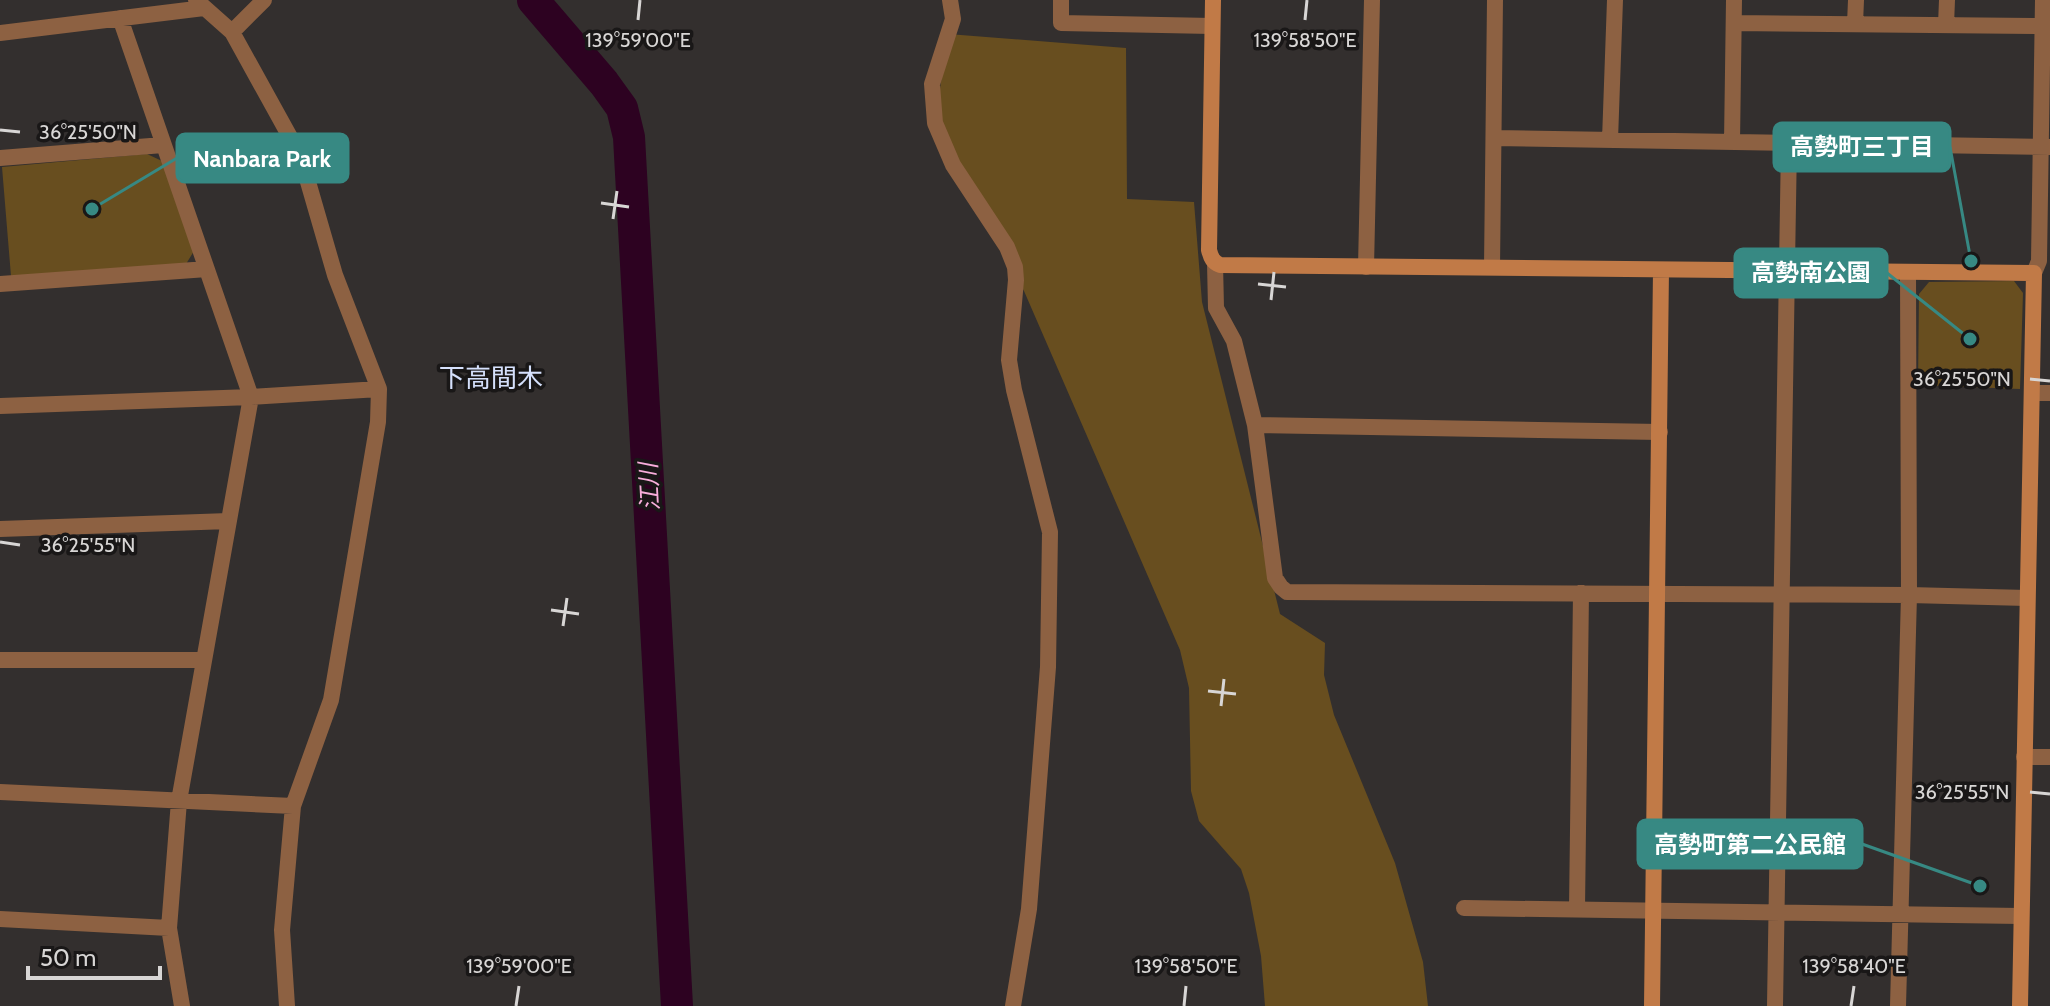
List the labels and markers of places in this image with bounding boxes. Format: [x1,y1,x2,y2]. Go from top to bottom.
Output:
callout: 高勢町三丁目 [1774,123,1950,171]
callout: Nanbara Park [177,134,348,182]
callout: 高勢南公園 [1735,249,1887,297]
callout: 高勢町第二公民館 [1638,820,1862,868]

